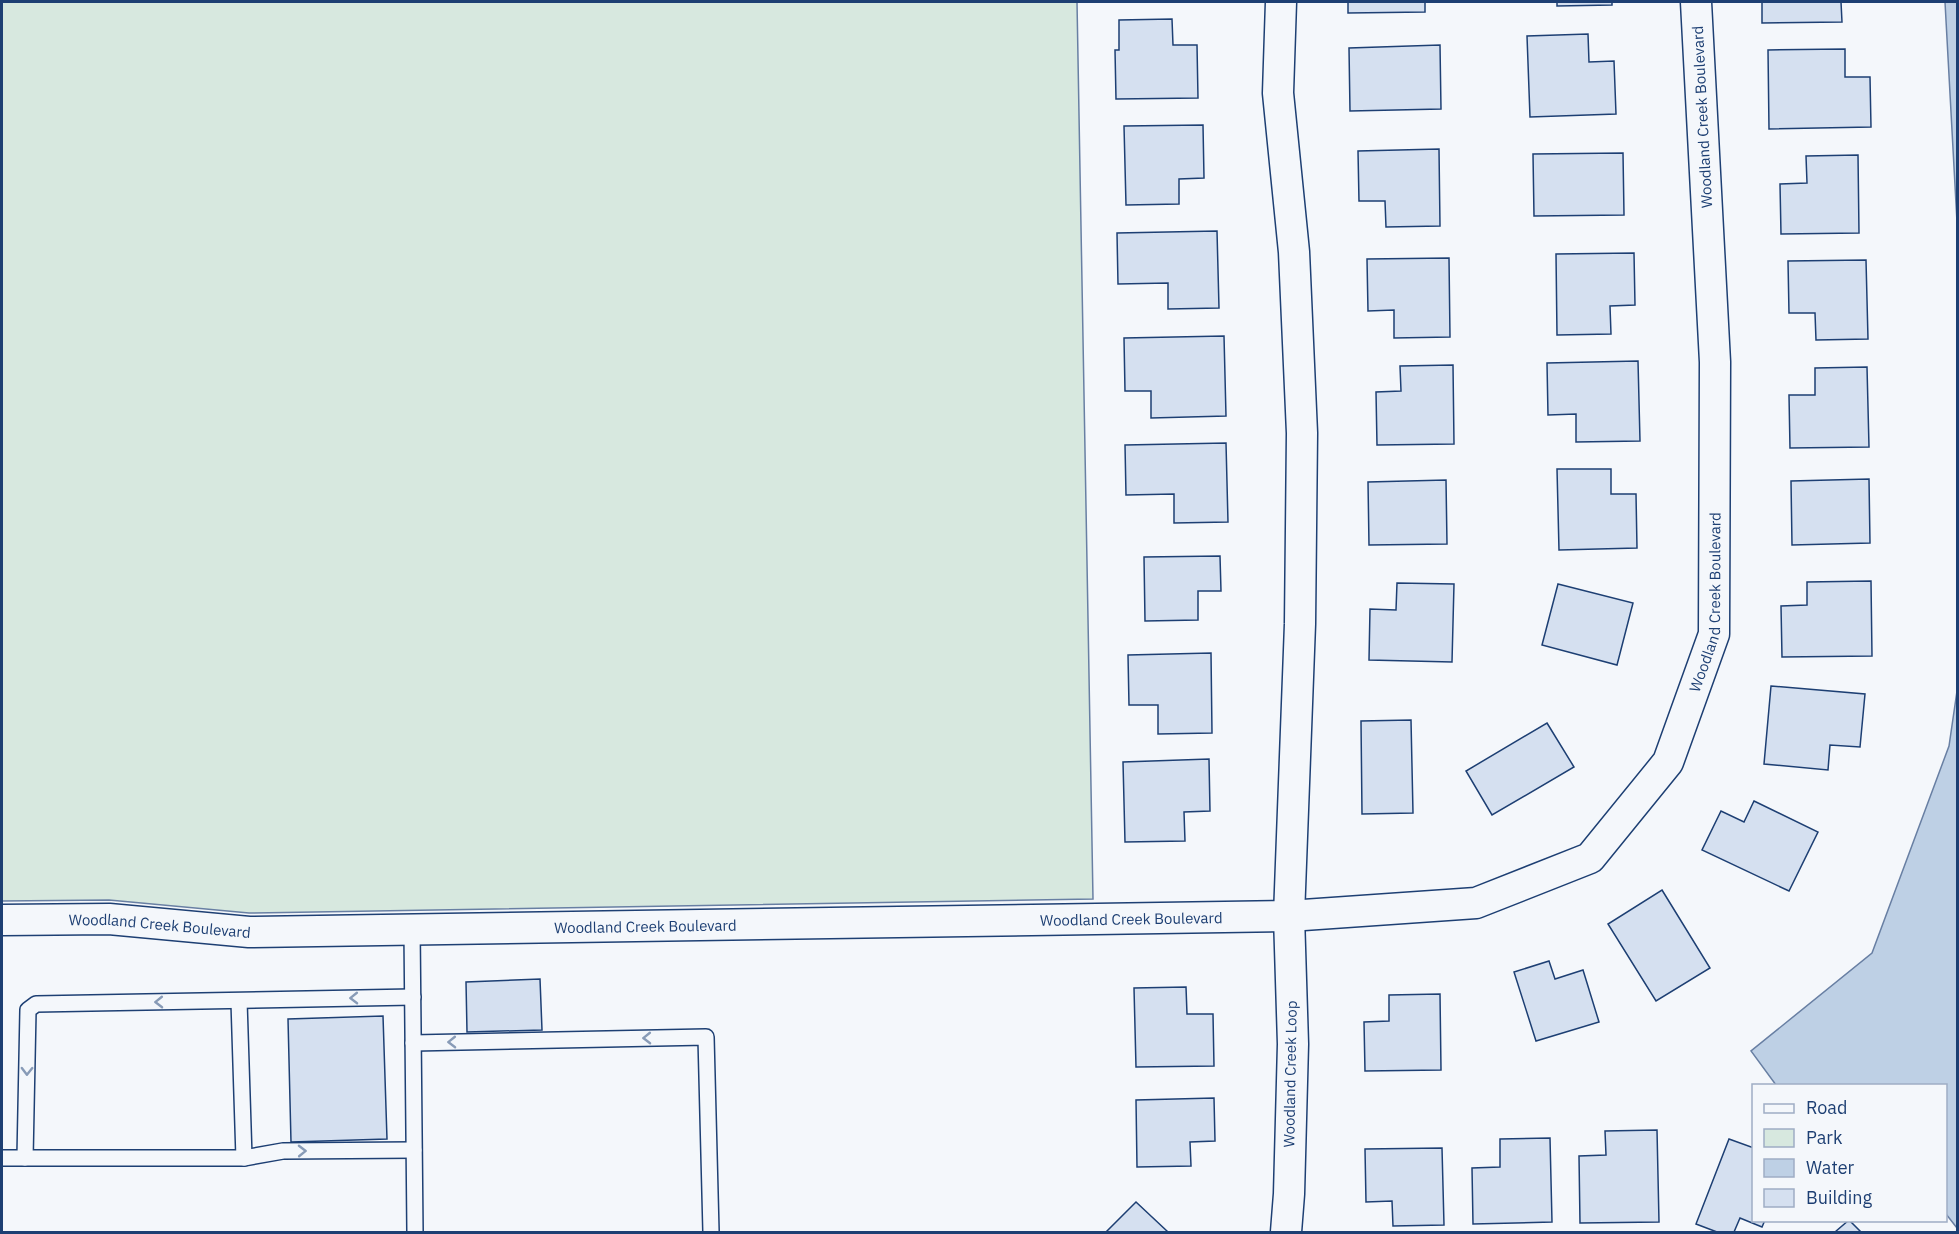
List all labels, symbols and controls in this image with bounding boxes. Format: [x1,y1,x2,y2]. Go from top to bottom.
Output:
street label: Woodland Creek Boulevard [1688,25,1716,209]
street label: Woodland Creek Boulevard [1685,512,1724,694]
street label: Woodland Creek Boulevard [1040,908,1223,929]
street label: Woodland Creek Boulevard [69,909,252,942]
street label: Woodland Creek Boulevard [554,915,737,937]
one-way arrow [350,992,359,1004]
one-way arrow [155,996,164,1008]
street label: Woodland Creek Loop [1279,1000,1301,1148]
one-way arrow [643,1032,652,1045]
one-way arrow [448,1036,457,1048]
one-way arrow [21,1067,33,1076]
legend [1752,1084,1947,1222]
text: Road [1806,1096,1847,1119]
text: Park [1806,1126,1843,1149]
one-way arrow [297,1145,306,1157]
text: Water [1806,1156,1855,1179]
text: Building [1806,1186,1873,1209]

